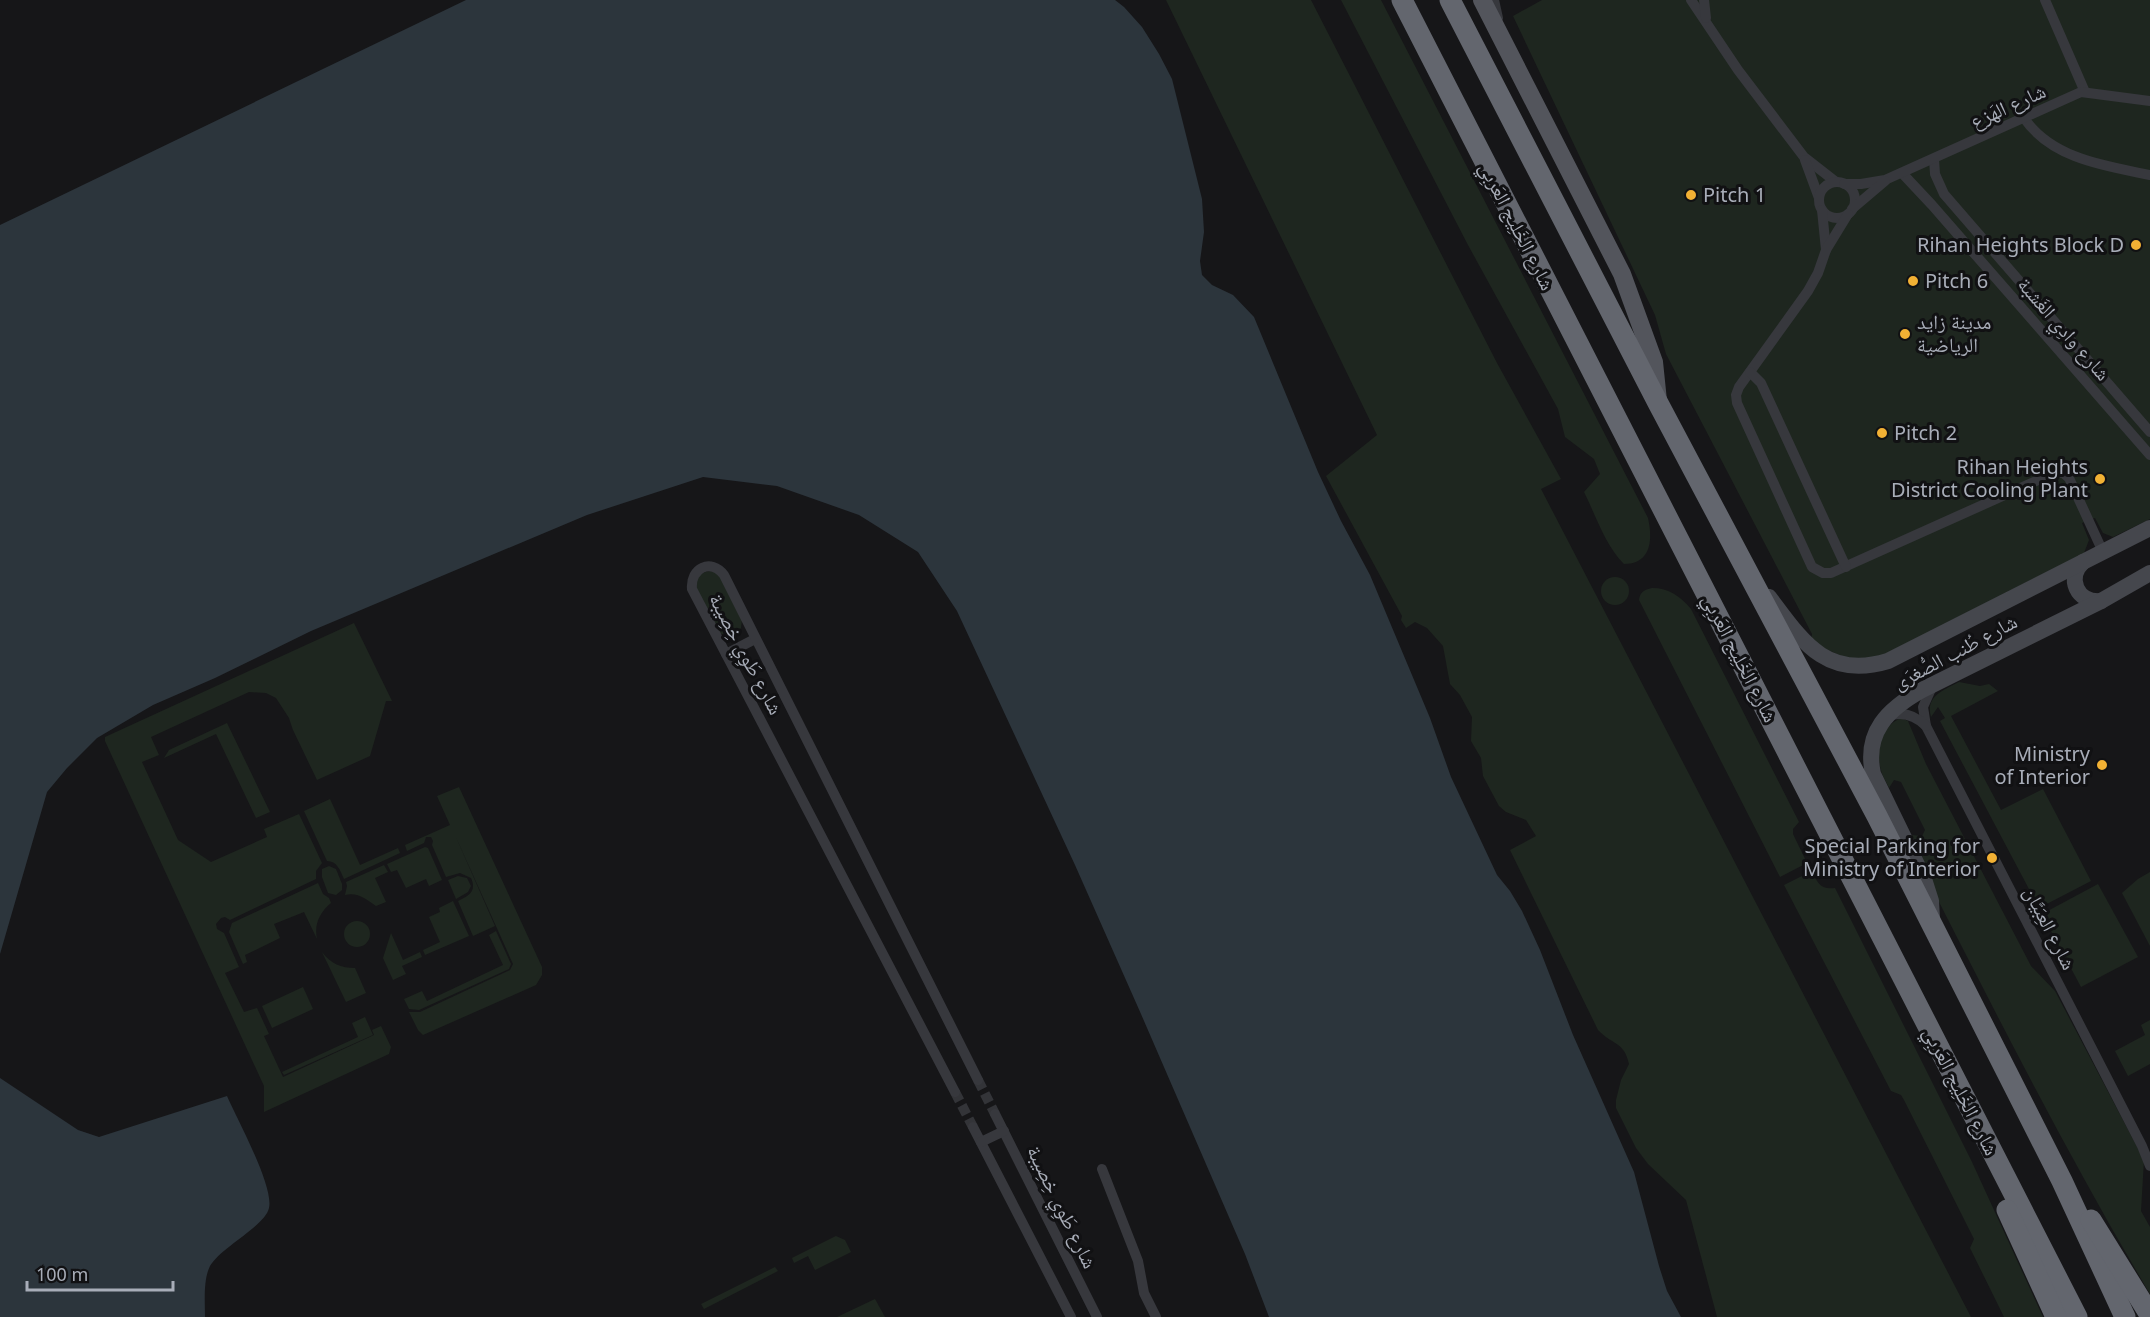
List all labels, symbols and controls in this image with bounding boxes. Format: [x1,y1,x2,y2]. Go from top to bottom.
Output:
street label: شارع الهَزع [1966,77,2050,134]
street label: شارع الخَلِيج العَربِي [1471,157,1561,296]
place label: Pitch 1 [1703,181,1766,208]
marker: Pitch 1 [1684,188,1698,202]
place label: Rihan Heights Block D [1917,231,2124,258]
marker: Rihan Heights Block D [2129,238,2143,252]
place label: Pitch 6 [1925,267,1988,294]
street label: شارع وادِي الغَشبة [2010,271,2117,388]
marker: Pitch 6 [1906,274,1920,288]
place label: مدينة زايد الرياضية [1917,308,1991,358]
marker: مدينة زايد الرياضية [1898,327,1912,341]
place label: Pitch 2 [1894,419,1957,446]
marker: Pitch 2 [1875,426,1889,440]
place label: Rihan Heights District Cooling Plant [1891,453,2088,503]
marker: Rihan Heights District Cooling Plant [2093,472,2107,486]
street label: شارع طَوِي خِصِيبة [700,588,790,721]
street label: شارع الخَلِيج العَربِي [1694,589,1784,728]
street label: شارع طُنب الصُّغرَى [1888,607,2022,696]
place label: Ministry of Interior [1994,740,2091,790]
marker: Ministry of Interior [2095,758,2109,772]
place label: Special Parking for Ministry of Interior [1803,832,1980,882]
marker: Special Parking for Ministry of Interior [1985,851,1999,865]
street label: شارع العِبَيَّان [2018,881,2083,974]
street label: شارع الخَلِيج العَربِي [1915,1022,2005,1161]
street label: شارع طَوِي خِصِيبة [1018,1141,1104,1274]
scale bar [27,1254,172,1292]
text: 100 m [36,1262,88,1286]

